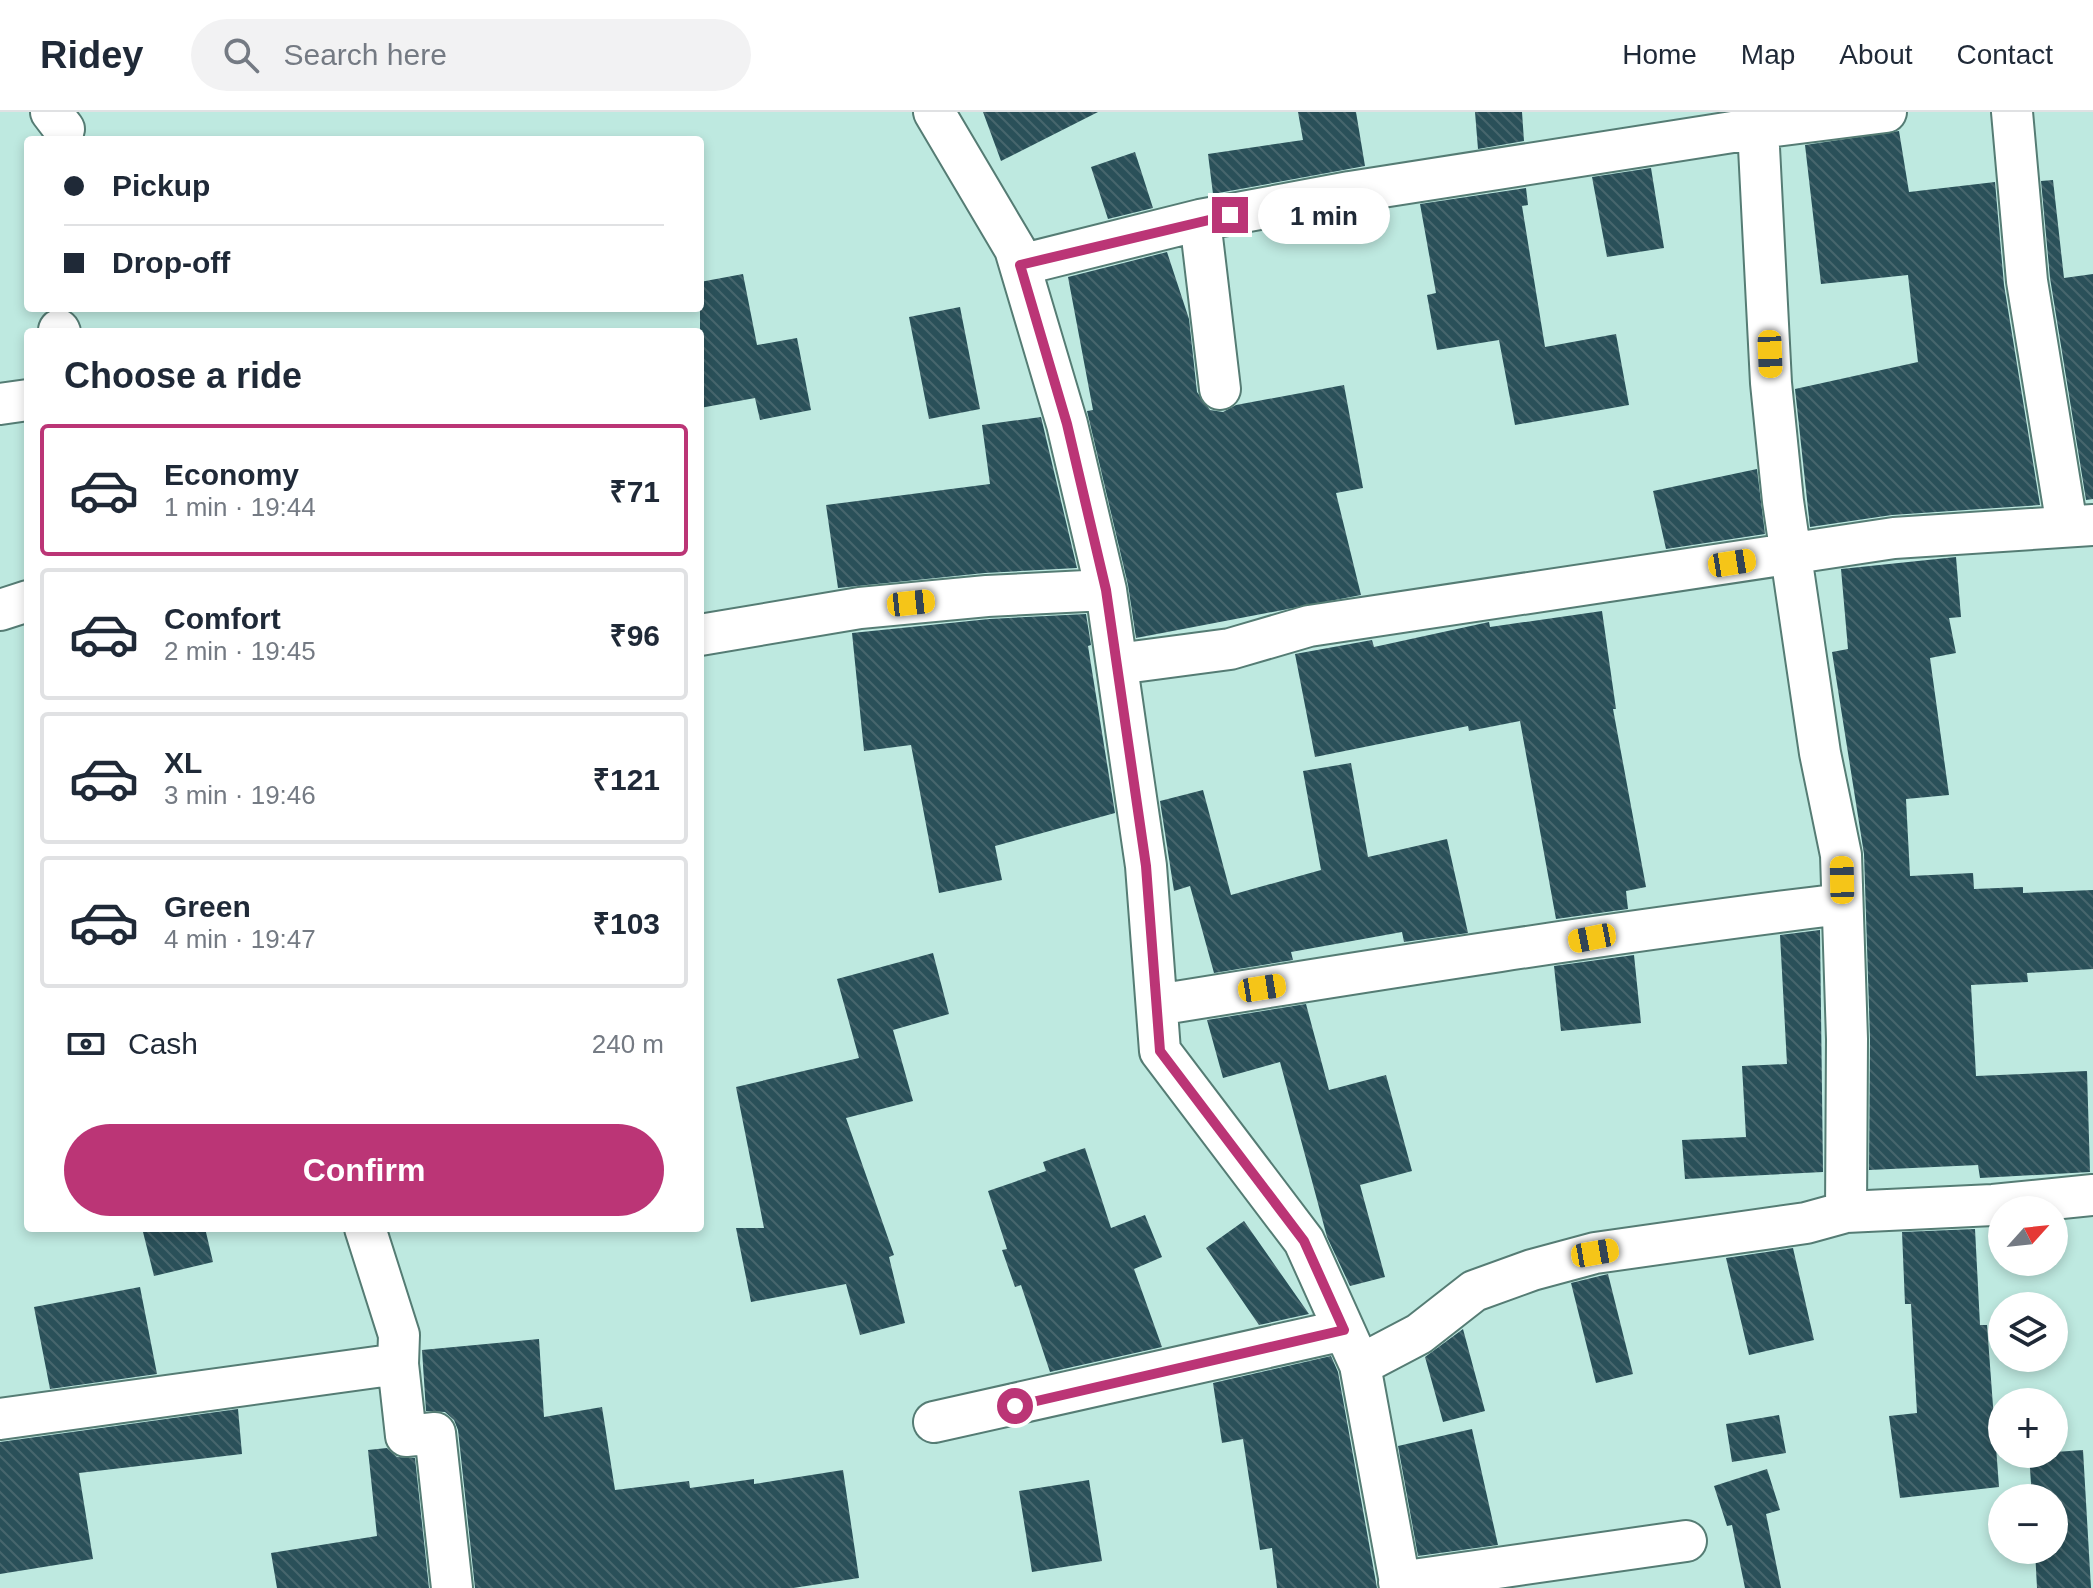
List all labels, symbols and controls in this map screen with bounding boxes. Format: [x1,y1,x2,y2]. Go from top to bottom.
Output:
search box [191,19,751,91]
icon: search [219,33,263,77]
text: Ridey [40,34,143,76]
text: Search here [283,38,447,71]
text: Home [1622,39,1697,70]
text: Map [1741,39,1795,70]
text: About [1839,39,1913,70]
text: Contact [1957,39,2053,70]
text: Pickup [112,169,210,202]
callout: 1 min [1258,187,1390,243]
route end [1212,197,1248,233]
text: 1 min [1290,201,1358,231]
text: Drop-off [112,246,230,279]
car [1757,330,1783,378]
text: Choose a ride [64,355,302,396]
icon: car [68,454,140,526]
text: Economy [164,458,299,491]
text: ₹71 [609,475,660,508]
text: 1 min · 19:44 [164,492,316,522]
car [1706,547,1758,579]
car [886,589,936,617]
icon: car [68,598,140,670]
text: Comfort [164,602,281,635]
text: ₹96 [609,619,660,652]
text: 2 min · 19:45 [164,636,316,666]
icon: car [68,742,140,814]
text: XL [164,746,202,779]
text: ₹121 [593,763,660,796]
text: 3 min · 19:46 [164,780,316,810]
car [1830,856,1854,904]
icon: car [68,886,140,958]
text: Green [164,890,251,923]
text: ₹103 [593,907,660,940]
car [1566,922,1618,954]
text: 4 min · 19:47 [164,924,316,954]
car [1236,972,1288,1004]
icon: cash [64,1022,108,1066]
text: Cash [128,1027,198,1060]
text: 240 m [592,1029,664,1059]
button: Confirm [64,1124,664,1216]
north arrow [1988,1196,2068,1276]
map controls [1988,1196,2068,1564]
car [1569,1237,1621,1269]
button: layers [1988,1292,2068,1372]
route start [997,1388,1033,1424]
button: + [1988,1388,2068,1468]
button: − [1988,1484,2068,1564]

